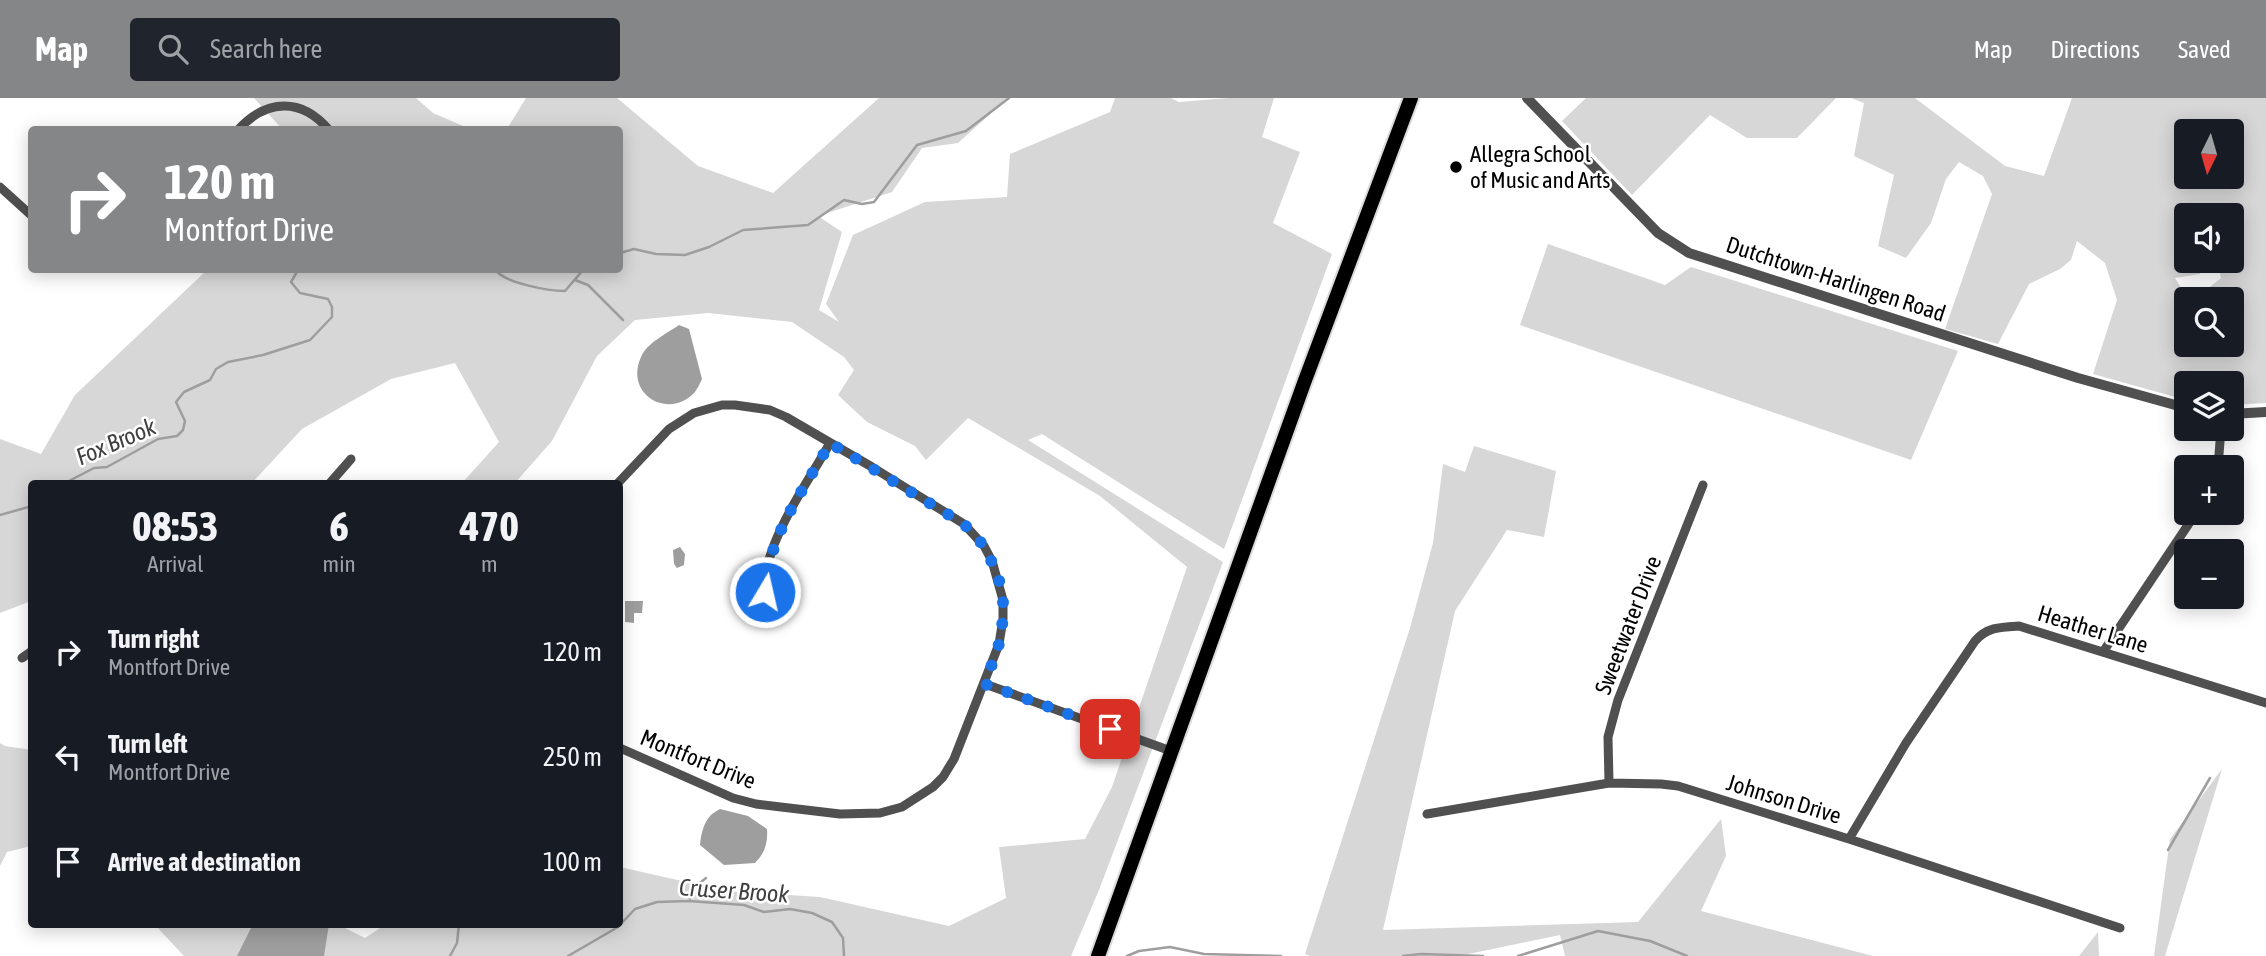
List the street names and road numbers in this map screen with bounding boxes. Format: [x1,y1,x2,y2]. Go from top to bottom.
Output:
street label: Dutchtown-Harlingen Road [1723,231,1949,327]
street label: Sweetwater Drive [1590,552,1666,698]
street label: Heather Lane [2035,600,2151,658]
street label: Montfort Drive [637,724,759,794]
street label: Johnson Drive [1724,769,1844,829]

